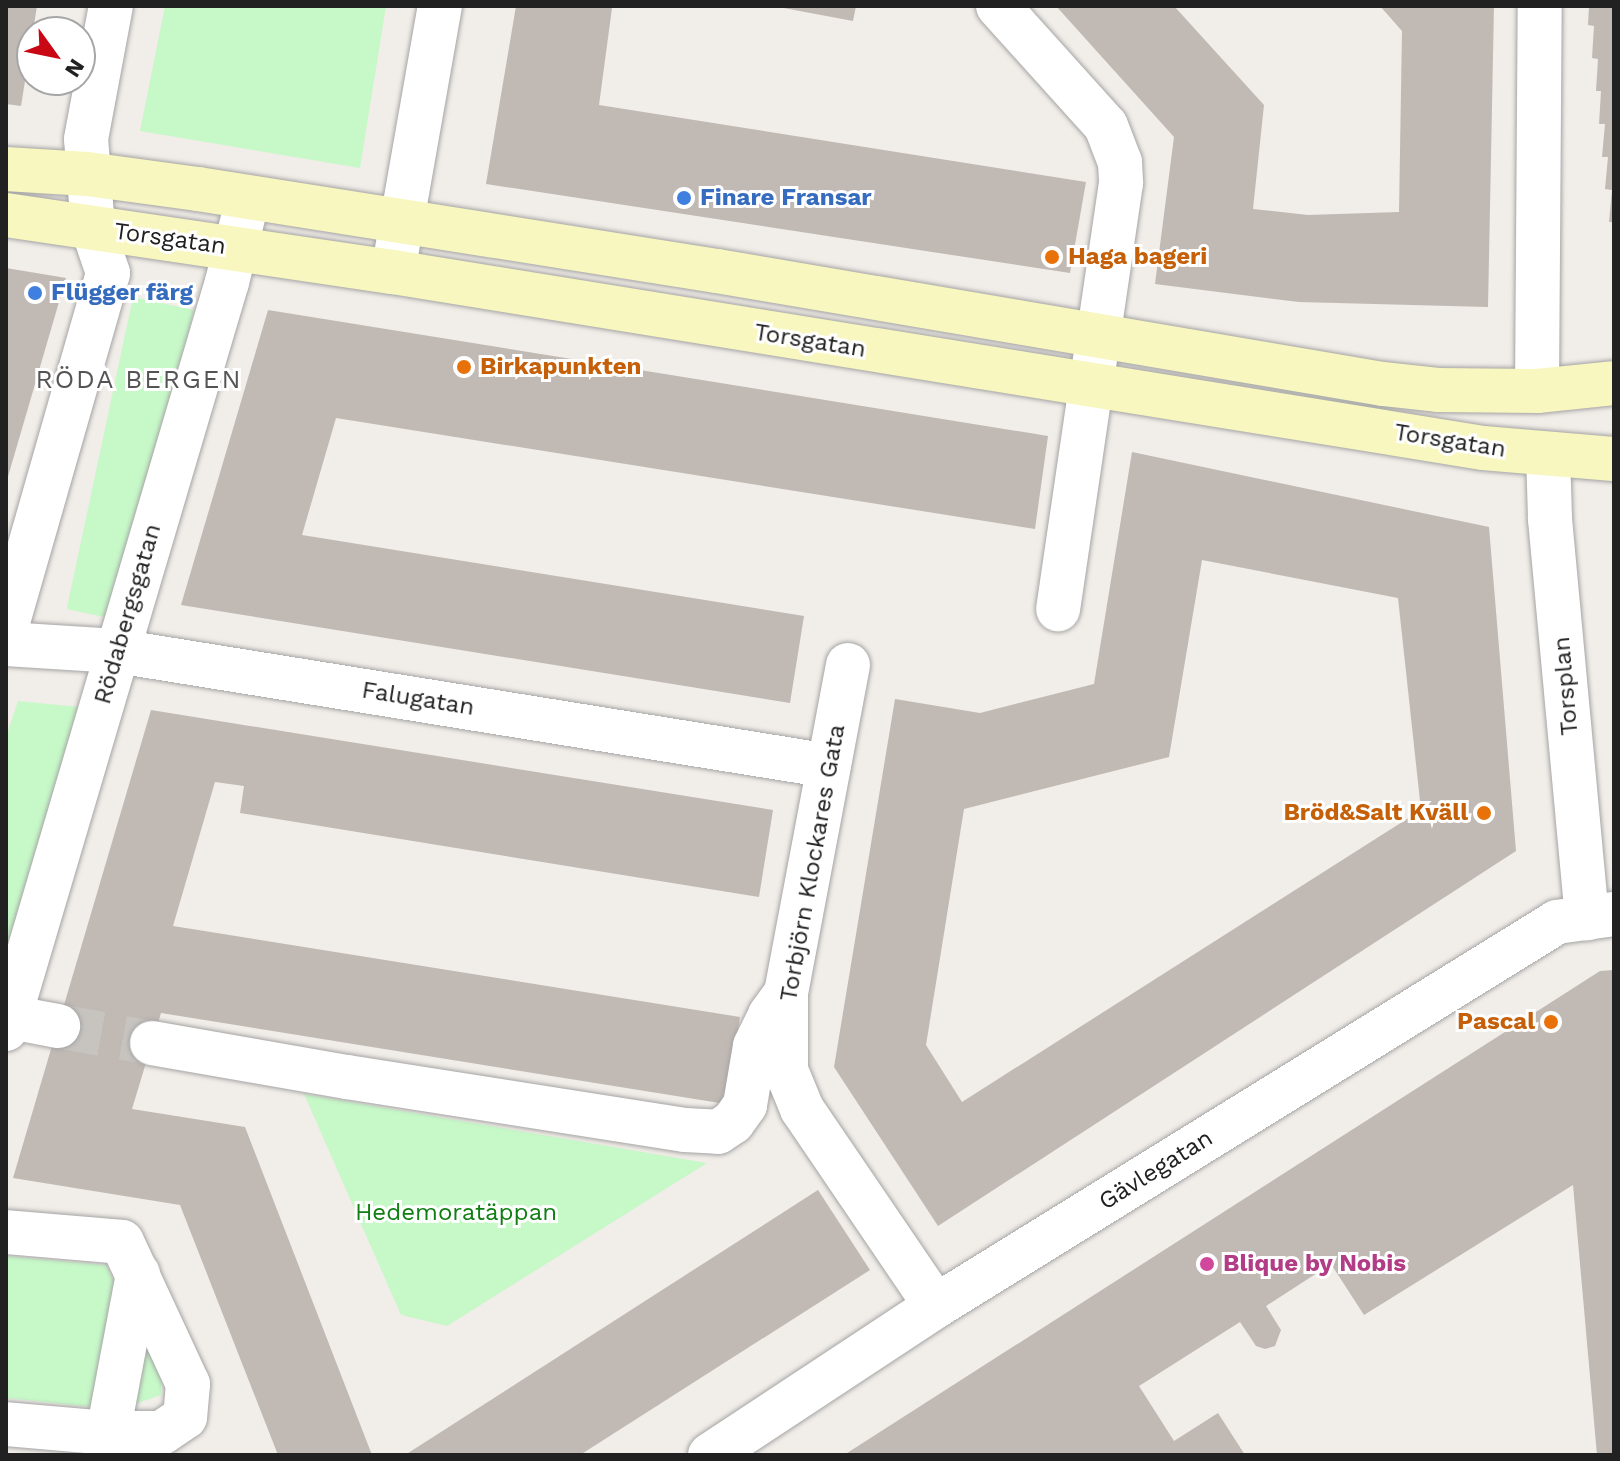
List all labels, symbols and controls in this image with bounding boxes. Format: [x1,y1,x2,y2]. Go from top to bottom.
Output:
north arrow [16,16,96,96]
text: N [60,55,90,82]
place label: Finare Fransar [700,184,872,212]
marker: Finare Fransar [675,189,693,207]
street label: Torsgatan [112,217,228,261]
place label: Haga bageri [1068,243,1208,271]
marker: Haga bageri [1043,248,1061,266]
place label: Flügger färg [51,279,194,307]
marker: Flügger färg [26,284,44,302]
street label: Torsgatan [752,318,868,364]
place label: Birkapunkten [480,353,641,381]
marker: Birkapunkten [455,358,473,376]
district label: RÖDA BERGEN [35,364,243,396]
street label: Torsgatan [1392,418,1508,464]
street label: Rödabergsgatan [88,520,168,708]
street label: Torsplan [1547,635,1585,737]
street label: Falugatan [360,676,476,722]
street label: Torbjörn Klockares Gata [774,722,852,1004]
place label: Bröd&Salt Kväll [1283,799,1468,827]
marker: Bröd&Salt Kväll [1475,804,1493,822]
place label: Pascal [1457,1008,1535,1036]
marker: Pascal [1542,1013,1560,1031]
street label: Gävlegatan [1094,1124,1218,1216]
park label: Hedemoratäppan [355,1199,557,1227]
place label: Blique by Nobis [1223,1250,1407,1278]
marker: Blique by Nobis [1198,1255,1216,1273]

